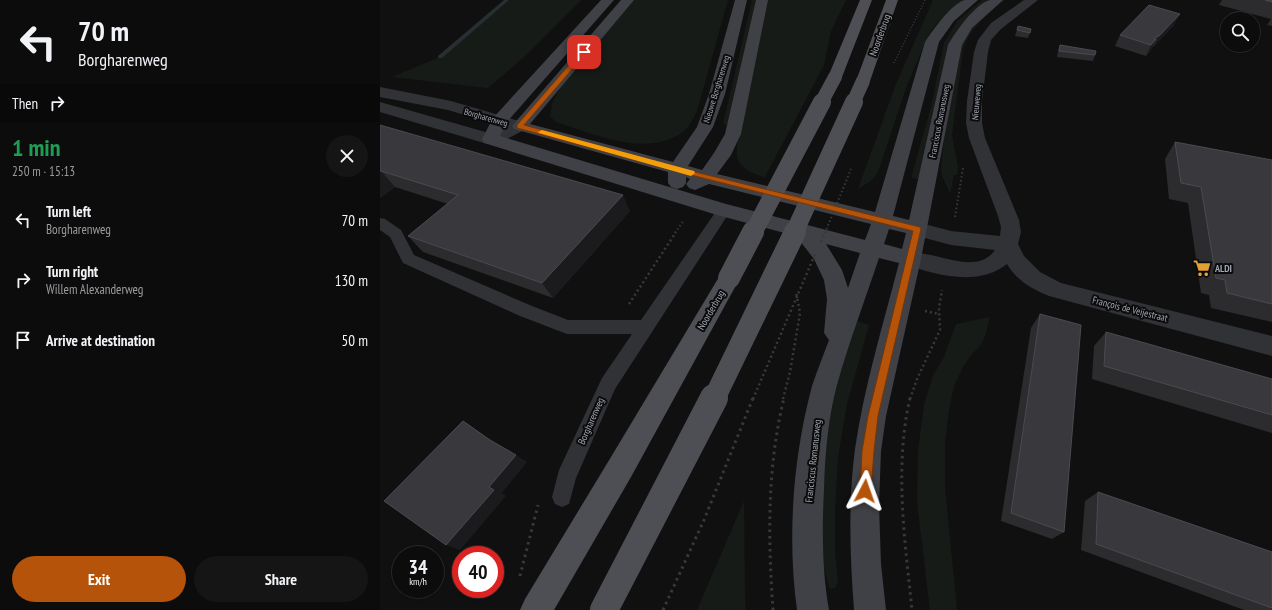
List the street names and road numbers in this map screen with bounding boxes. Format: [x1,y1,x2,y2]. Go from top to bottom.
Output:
street label: Noorderbrug [866,12,894,58]
street label: Nieuwe Borgharenweg [700,54,732,124]
street label: Franciscus Romanusweg [926,83,952,159]
street label: Nieuweweg [969,83,983,120]
street label: Borgharenweg [463,106,509,129]
street label: Noorderbrug [694,288,728,332]
street label: François de Veijestraat [1091,293,1169,325]
street label: Borgharenweg [575,396,607,446]
street label: Franciscus Romanusweg [802,419,824,503]

